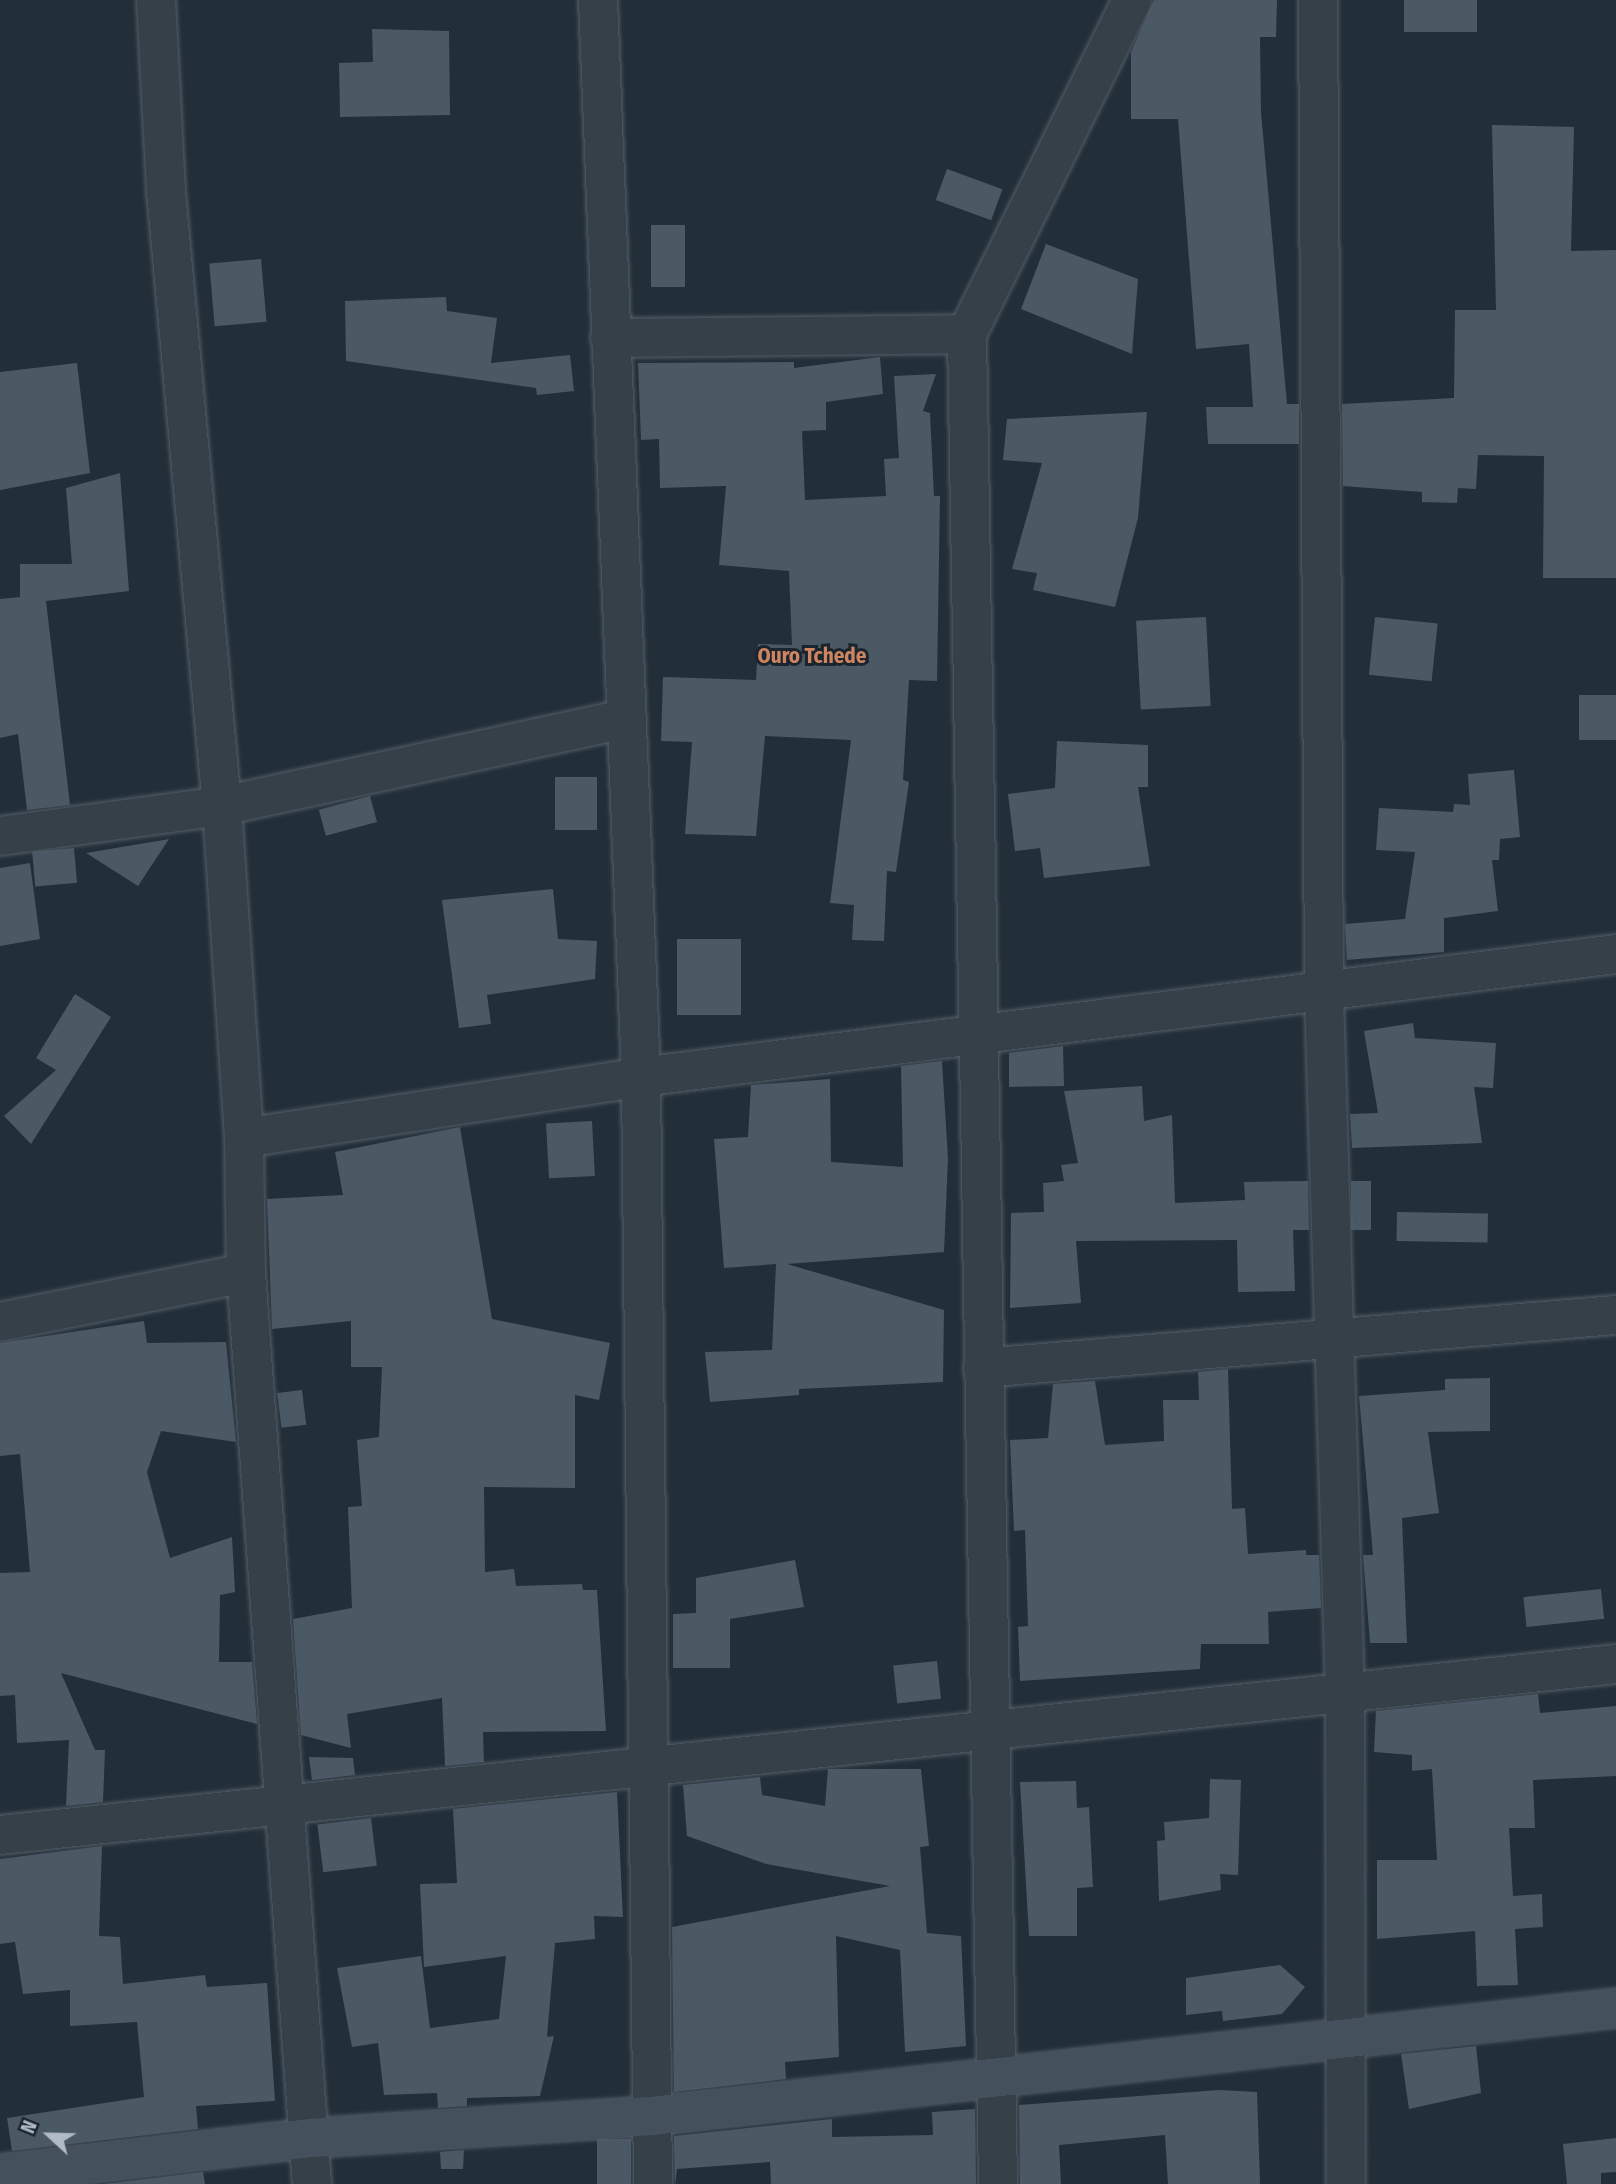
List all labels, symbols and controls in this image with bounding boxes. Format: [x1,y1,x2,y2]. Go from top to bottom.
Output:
district label: Ouro Tchede [758,643,866,669]
north arrow [14,2100,84,2170]
text: N [16,2117,42,2137]

